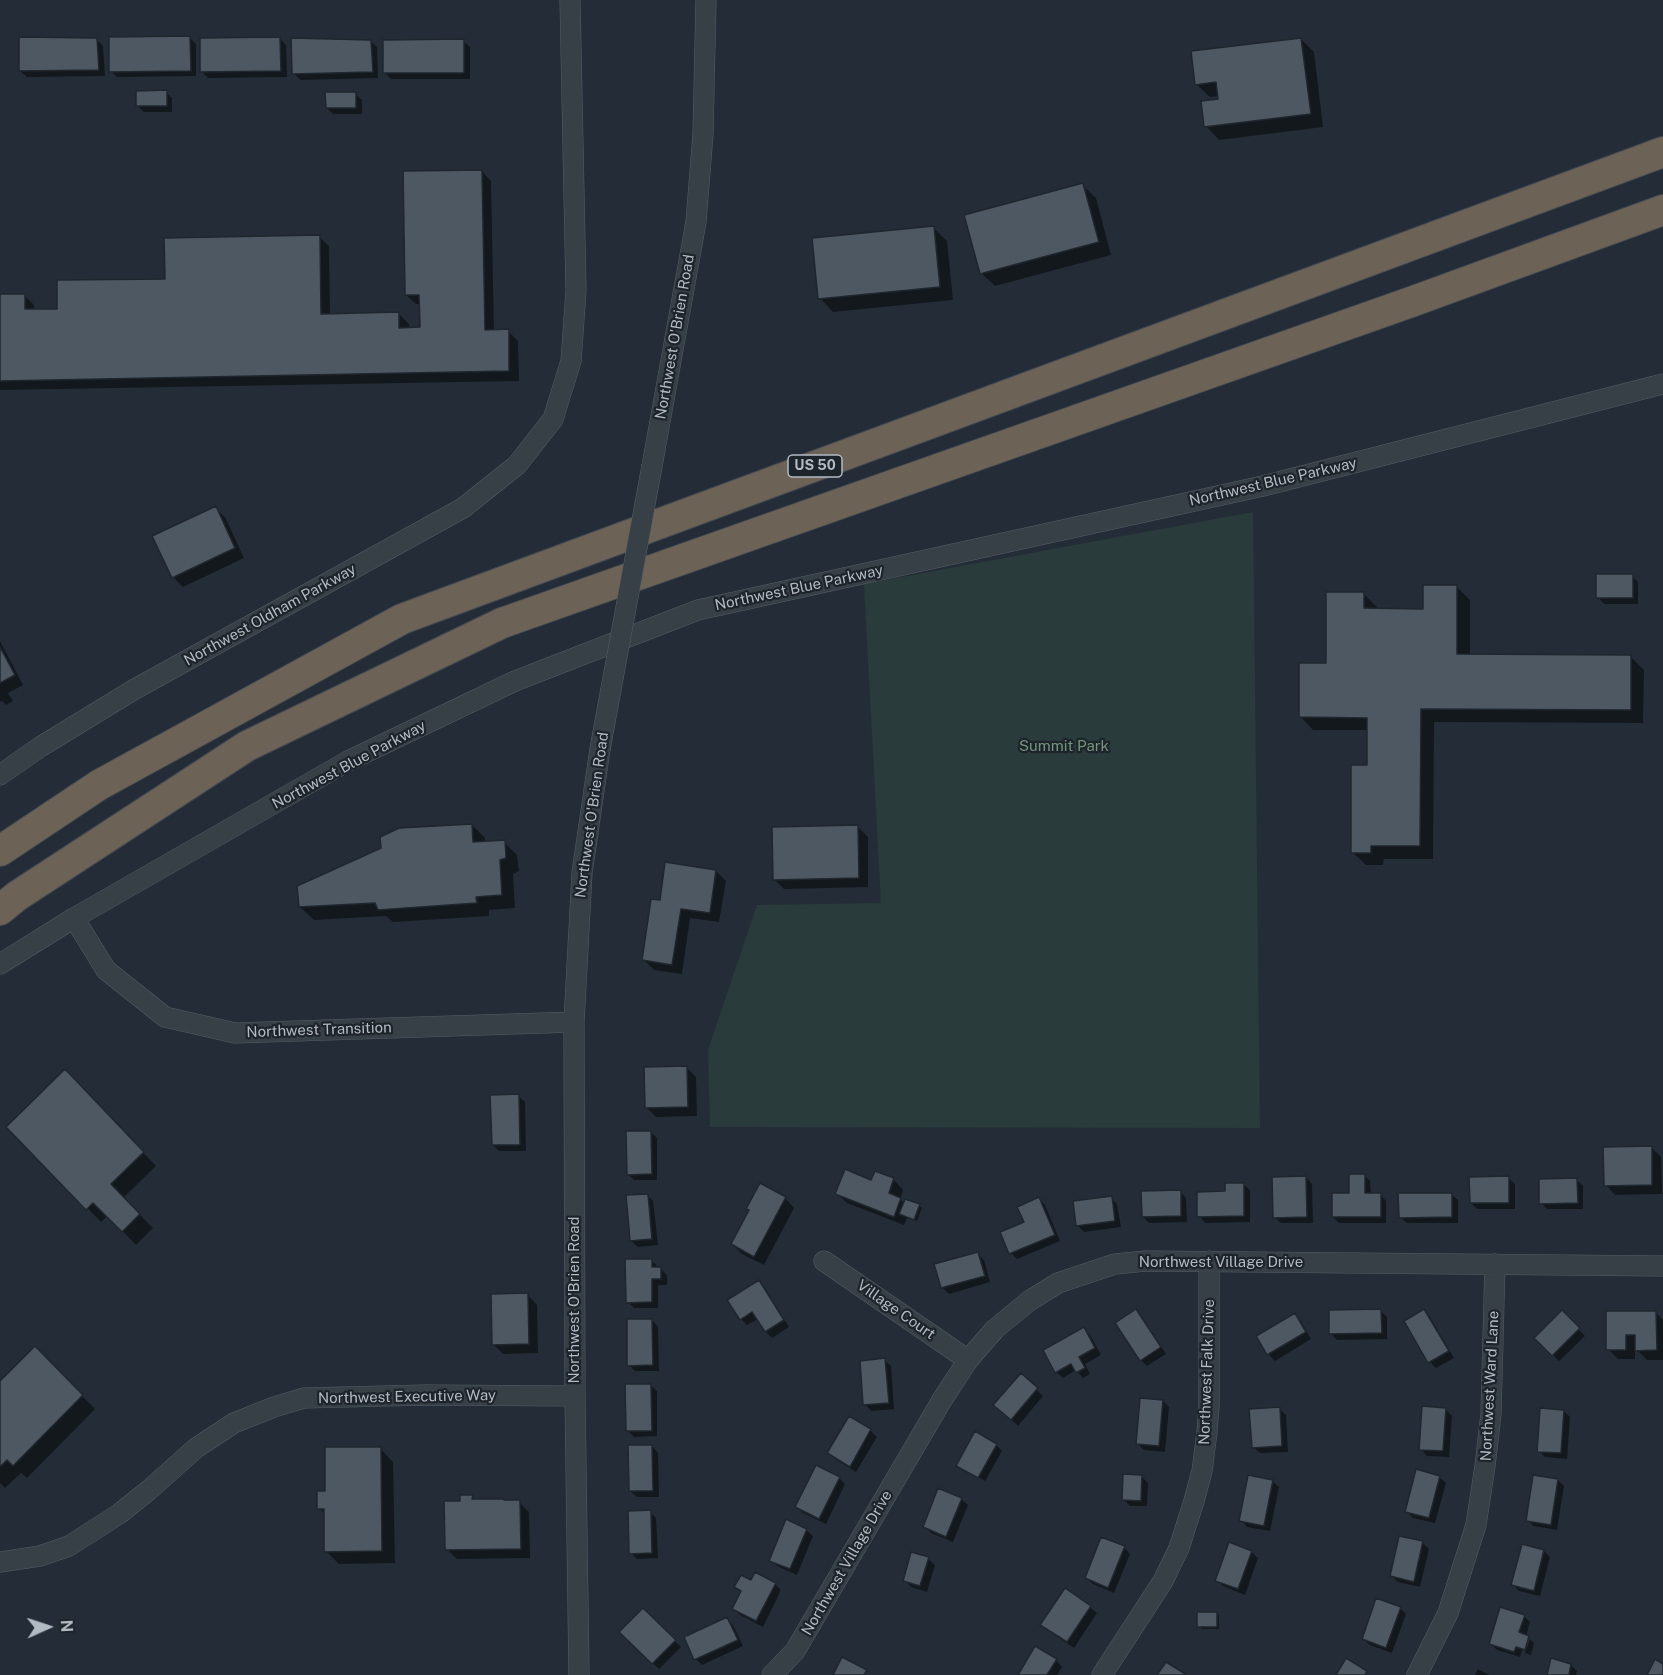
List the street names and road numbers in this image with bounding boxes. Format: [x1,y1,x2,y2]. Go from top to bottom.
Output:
street label: Northwest O'Brien Road [652,253,698,421]
street label: Northwest Blue Parkway [1187,454,1359,510]
road number: US 50 [788,455,842,477]
street label: Northwest Oldham Parkway [181,560,359,670]
street label: Northwest Blue Parkway [713,561,885,615]
street label: Northwest Blue Parkway [269,717,429,813]
street label: Northwest O'Brien Road [571,731,613,899]
street label: Northwest Transition [246,1018,392,1042]
street label: Northwest O'Brien Road [565,1216,583,1384]
street label: Northwest Village Drive [1139,1253,1303,1271]
street label: Village Court [853,1276,939,1344]
street label: Northwest Falk Drive [1195,1299,1219,1445]
street label: Northwest Ward Lane [1477,1310,1503,1462]
street label: Northwest Executive Way [318,1386,496,1408]
street label: Northwest Village Drive [798,1487,896,1639]

